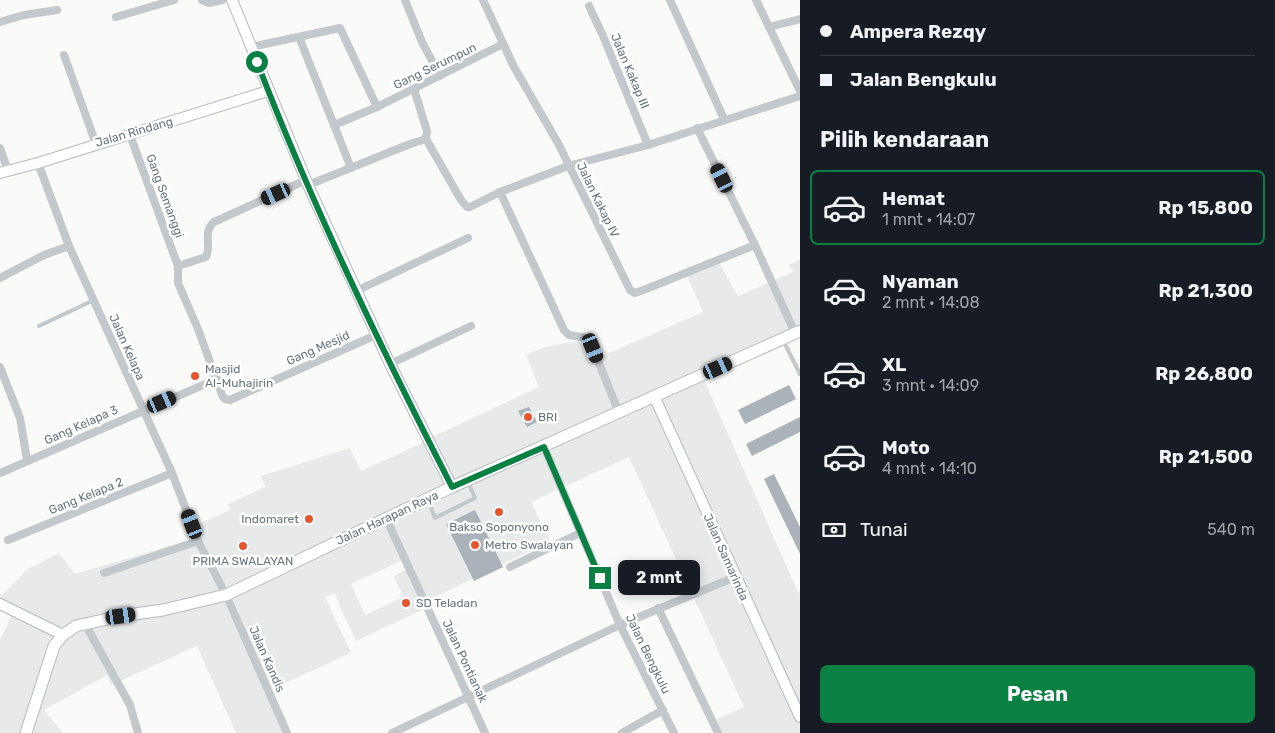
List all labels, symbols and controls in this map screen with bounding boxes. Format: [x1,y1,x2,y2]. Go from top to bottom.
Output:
text: Ampera Rezqy [850,20,986,43]
street label: Jalan Kakap III [608,31,652,111]
street label: Gang Serumpun [391,40,479,92]
route start [246,51,268,73]
text: Jalan Bengkulu [850,68,997,91]
street label: Jalan Rindang [94,114,174,150]
text: Pilih kendaraan [820,126,989,153]
street label: Gang Semanggi [143,152,187,240]
street label: Jalan Kakap IV [574,160,622,240]
car [708,161,735,195]
car [259,181,292,207]
icon: car [822,185,867,230]
text: Hemat [882,187,945,210]
text: Rp 15,800 [1158,196,1253,219]
text: 1 mnt · 14:07 [882,210,975,229]
icon: car [822,268,867,313]
text: Nyaman [882,270,959,293]
text: Rp 21,300 [1158,279,1253,302]
text: 2 mnt · 14:08 [882,293,980,312]
street label: Jalan Kelapa [106,312,148,382]
street label: Gang Mesjid [284,328,352,368]
car [580,331,605,365]
icon: car [822,351,867,396]
text: XL [882,353,906,376]
car [701,355,734,381]
place label: Masjid Al-Muhajirin [205,362,273,390]
text: Rp 26,800 [1155,362,1253,385]
marker: Masjid Al-Muhajirin [189,370,201,382]
text: 3 mnt · 14:09 [882,376,979,395]
car [145,389,178,415]
street label: Gang Kelapa 3 [42,402,120,448]
place label: BRI [538,410,557,424]
marker: BRI [522,411,534,423]
icon: car [822,434,867,479]
text: Moto [882,436,930,459]
text: Rp 21,500 [1159,445,1253,468]
text: 4 mnt · 14:10 [882,459,977,478]
street label: Gang Kelapa 2 [47,475,125,517]
street label: Jalan Harapan Raya [333,488,441,548]
marker: Bakso Soponyono [493,506,505,518]
car [179,507,204,541]
street label: Jalan Samarinda [701,511,751,603]
place label: Indomaret [241,512,299,526]
marker: Indomaret [303,513,315,525]
icon: cash [820,516,848,544]
text: Tunai [860,518,908,541]
place label: Bakso Soponyono [449,520,549,534]
text: 540 m [1207,520,1255,539]
place label: Metro Swalayan [485,538,573,552]
marker: Metro Swalayan [469,539,481,551]
marker: PRIMA SWALAYAN [237,540,249,552]
place label: PRIMA SWALAYAN [193,554,293,568]
callout: 2 mnt [618,560,700,596]
route end [589,567,611,589]
text: 2 mnt [636,568,682,587]
place label: SD Teladan [416,596,477,610]
marker: SD Teladan [400,597,412,609]
car [105,606,136,626]
street label: Jalan Bengkulu [623,612,673,696]
street label: Jalan Pontianak [440,617,491,705]
street label: Jalan Kandis [246,624,288,694]
button: Pesan [820,665,1255,723]

